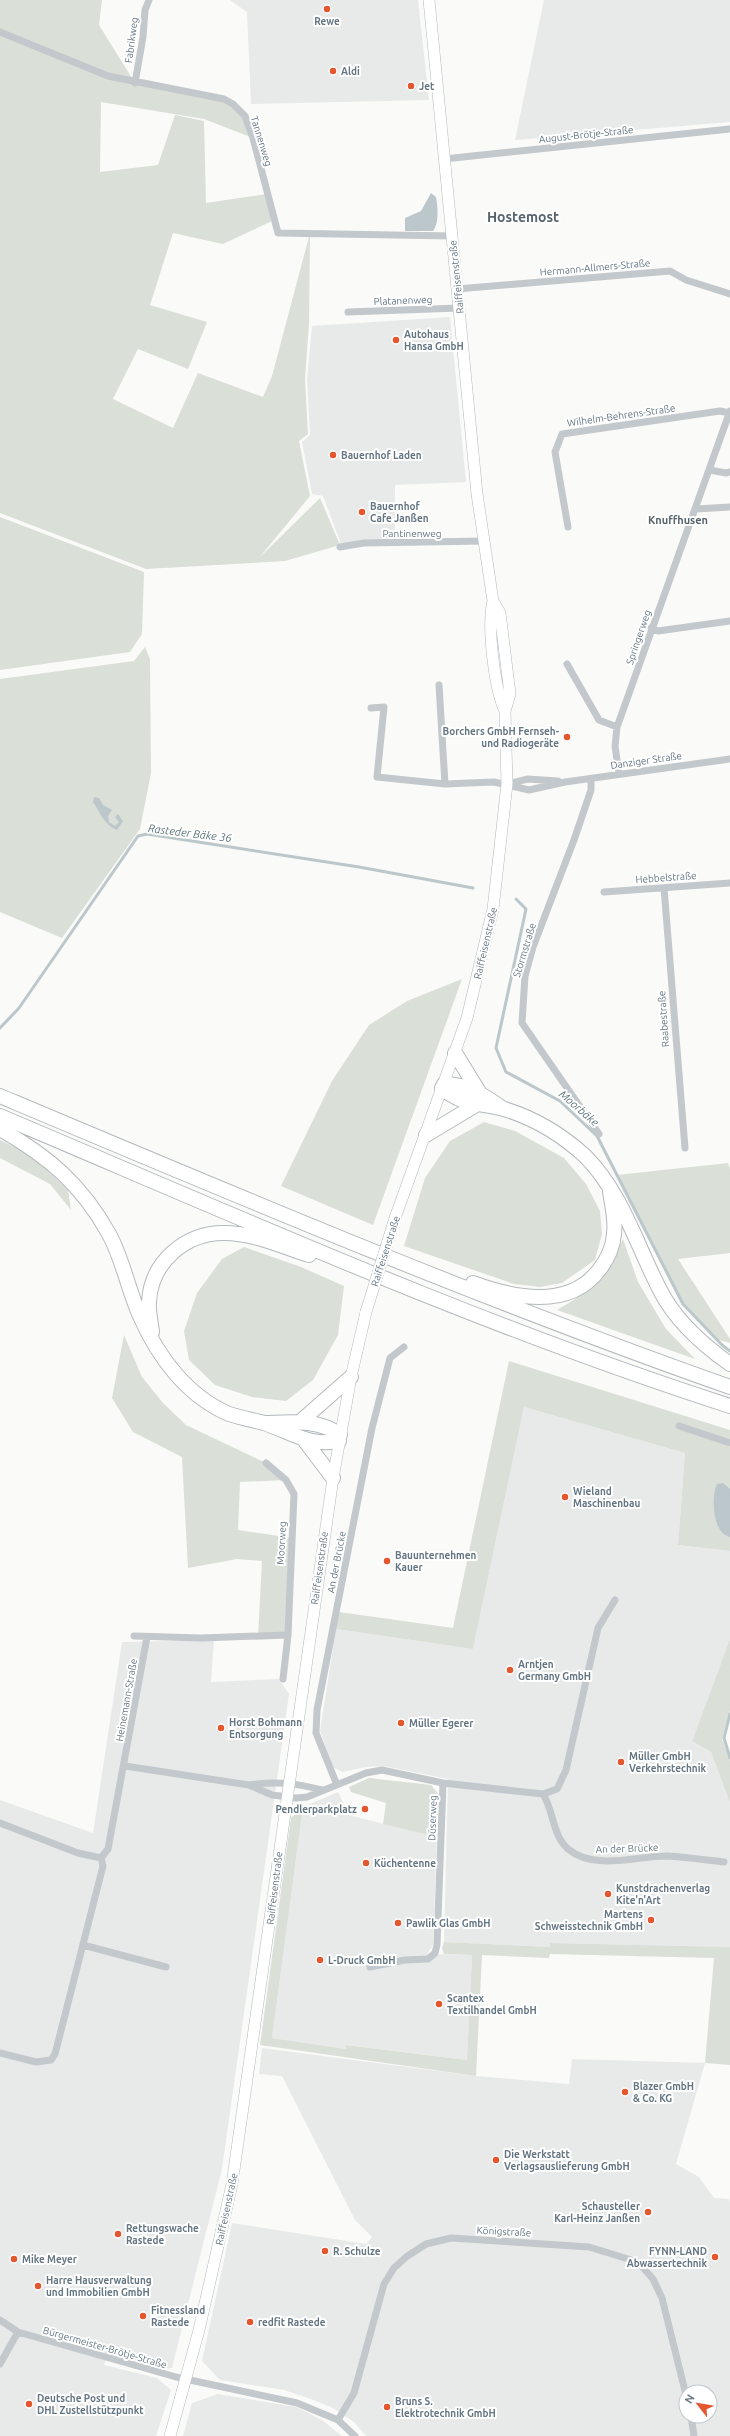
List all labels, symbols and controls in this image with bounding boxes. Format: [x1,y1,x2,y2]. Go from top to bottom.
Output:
marker: Rewe [322,4,332,14]
street label: Fabrikweg [123,16,140,64]
place label: Rewe [314,16,340,27]
marker: Aldi [328,66,338,76]
place label: Aldi [341,66,360,77]
marker: Jet [406,81,416,91]
place label: Jet [419,81,435,92]
street label: Tannenweg [249,115,274,168]
street label: August-Brötje-Straße [538,124,634,145]
district label: Hostemost [487,209,559,225]
street label: Raiffeisenstraße [447,240,466,314]
street label: Hermann-Allmers-Straße [539,257,651,278]
street label: Platanenweg [373,294,433,307]
place label: Autohaus Hansa GmbH [404,329,464,352]
marker: Autohaus Hansa GmbH [391,335,401,345]
street label: Wilhelm-Behrens-Straße [566,402,676,429]
marker: Bauernhof Laden [328,450,338,460]
place label: Bauernhof Laden [341,450,422,461]
place label: Bauernhof Cafe Janßen [370,501,429,524]
marker: Bauernhof Cafe Janßen [357,507,367,517]
district label: Knuffhusen [648,514,708,526]
street label: Pantinenweg [382,528,442,539]
street label: Springerweg [624,608,653,666]
place label: Borchers GmbH Fernseh- und Radiogeräte [443,726,560,749]
marker: Borchers GmbH Fernseh- und Radiogeräte [562,732,572,742]
street label: Danziger Straße [610,750,682,771]
water label: Rasteder Bäke 36 [148,822,233,844]
street label: Hebbelstraße [635,870,697,885]
street label: Raiffeisenstraße [472,906,499,980]
street label: Stormstraße [511,922,538,979]
street label: Raabestraße [656,990,671,1048]
water label: Moorbäke [557,1088,602,1129]
street label: Raiffeisenstraße [369,1214,402,1288]
place label: Wieland Maschinenbau [573,1486,640,1509]
marker: Wieland Maschinenbau [560,1492,570,1502]
street label: Moorweg [275,1521,288,1565]
street label: An der Brücke [325,1530,348,1594]
street label: Raiffeisenstraße [309,1531,330,1605]
place label: Bauunternehmen Kauer [395,1550,476,1573]
marker: Bauunternehmen Kauer [382,1556,392,1566]
street label: Heinemann-Straße [114,1658,139,1742]
place label: Arntjen Germany GmbH [518,1659,591,1682]
marker: Arntjen Germany GmbH [505,1665,515,1675]
place label: Horst Bohmann Entsorgung [229,1717,302,1740]
marker: Müller Egerer [396,1718,406,1728]
place label: Müller Egerer [409,1718,474,1729]
marker: Horst Bohmann Entsorgung [216,1723,226,1733]
place label: Müller GmbH Verkehrstechnik [629,1751,706,1774]
marker: Müller GmbH Verkehrstechnik [616,1757,626,1767]
street label: Düserweg [426,1795,439,1841]
place label: Pendlerparkplatz [275,1804,357,1815]
marker: Pendlerparkplatz [360,1804,370,1814]
street label: An der Brücke [595,1842,659,1855]
street label: Raiffeisenstraße [265,1851,284,1925]
marker: Küchentenne [361,1858,371,1868]
place label: Küchentenne [374,1858,436,1869]
place label: Kunstdrachenverlag Kite'n'Art [616,1883,710,1906]
marker: Kunstdrachenverlag Kite'n'Art [603,1889,613,1899]
place label: Martens Schweisstechnik GmbH [535,1909,643,1932]
marker: Martens Schweisstechnik GmbH [646,1915,656,1925]
marker: Pawlik Glas GmbH [393,1918,403,1928]
place label: Pawlik Glas GmbH [406,1918,491,1929]
marker: L-Druck GmbH [315,1955,325,1965]
place label: L-Druck GmbH [328,1955,395,1966]
place label: Scantex Textilhandel GmbH [447,1993,537,2016]
marker: Scantex Textilhandel GmbH [434,1999,444,2009]
place label: Blazer GmbH & Co. KG [633,2081,694,2104]
marker: Blazer GmbH & Co. KG [620,2087,630,2097]
place label: Die Werkstatt Verlagsauslieferung GmbH [504,2149,630,2172]
marker: Die Werkstatt Verlagsauslieferung GmbH [491,2155,501,2165]
street label: Raiffeisenstraße [213,2172,240,2246]
place label: Schausteller Karl-Heinz Janßen [554,2201,641,2224]
marker: Schausteller Karl-Heinz Janßen [643,2207,653,2217]
place label: Rettungswache Rastede [126,2223,199,2246]
street label: Königstraße [476,2225,531,2238]
marker: Rettungswache Rastede [113,2229,123,2239]
marker: R. Schulze [320,2246,330,2256]
place label: R. Schulze [333,2246,381,2257]
place label: FYNN-LAND Abwassertechnik [627,2246,707,2269]
marker: FYNN-LAND Abwassertechnik [710,2252,720,2262]
marker: Mike Meyer [9,2254,19,2264]
place label: Mike Meyer [22,2254,78,2265]
place label: Harre Hausverwaltung und Immobilien GmbH [46,2275,152,2298]
marker: Harre Hausverwaltung und Immobilien GmbH [33,2281,43,2291]
place label: Fitnessland Rastede [151,2305,205,2328]
marker: Fitnessland Rastede [138,2311,148,2321]
marker: redfit Rastede [245,2317,255,2327]
place label: redfit Rastede [258,2317,326,2328]
street label: Bürgermeister-Brötje-Straße [42,2325,168,2370]
north arrow [678,2384,718,2424]
text: N [682,2392,697,2405]
place label: Deutsche Post und DHL Zustellstützpunkt [37,2393,144,2416]
place label: Bruns S. Elektrotechnik GmbH [395,2396,496,2419]
marker: Deutsche Post und DHL Zustellstützpunkt [24,2399,34,2409]
marker: Bruns S. Elektrotechnik GmbH [382,2402,392,2412]

